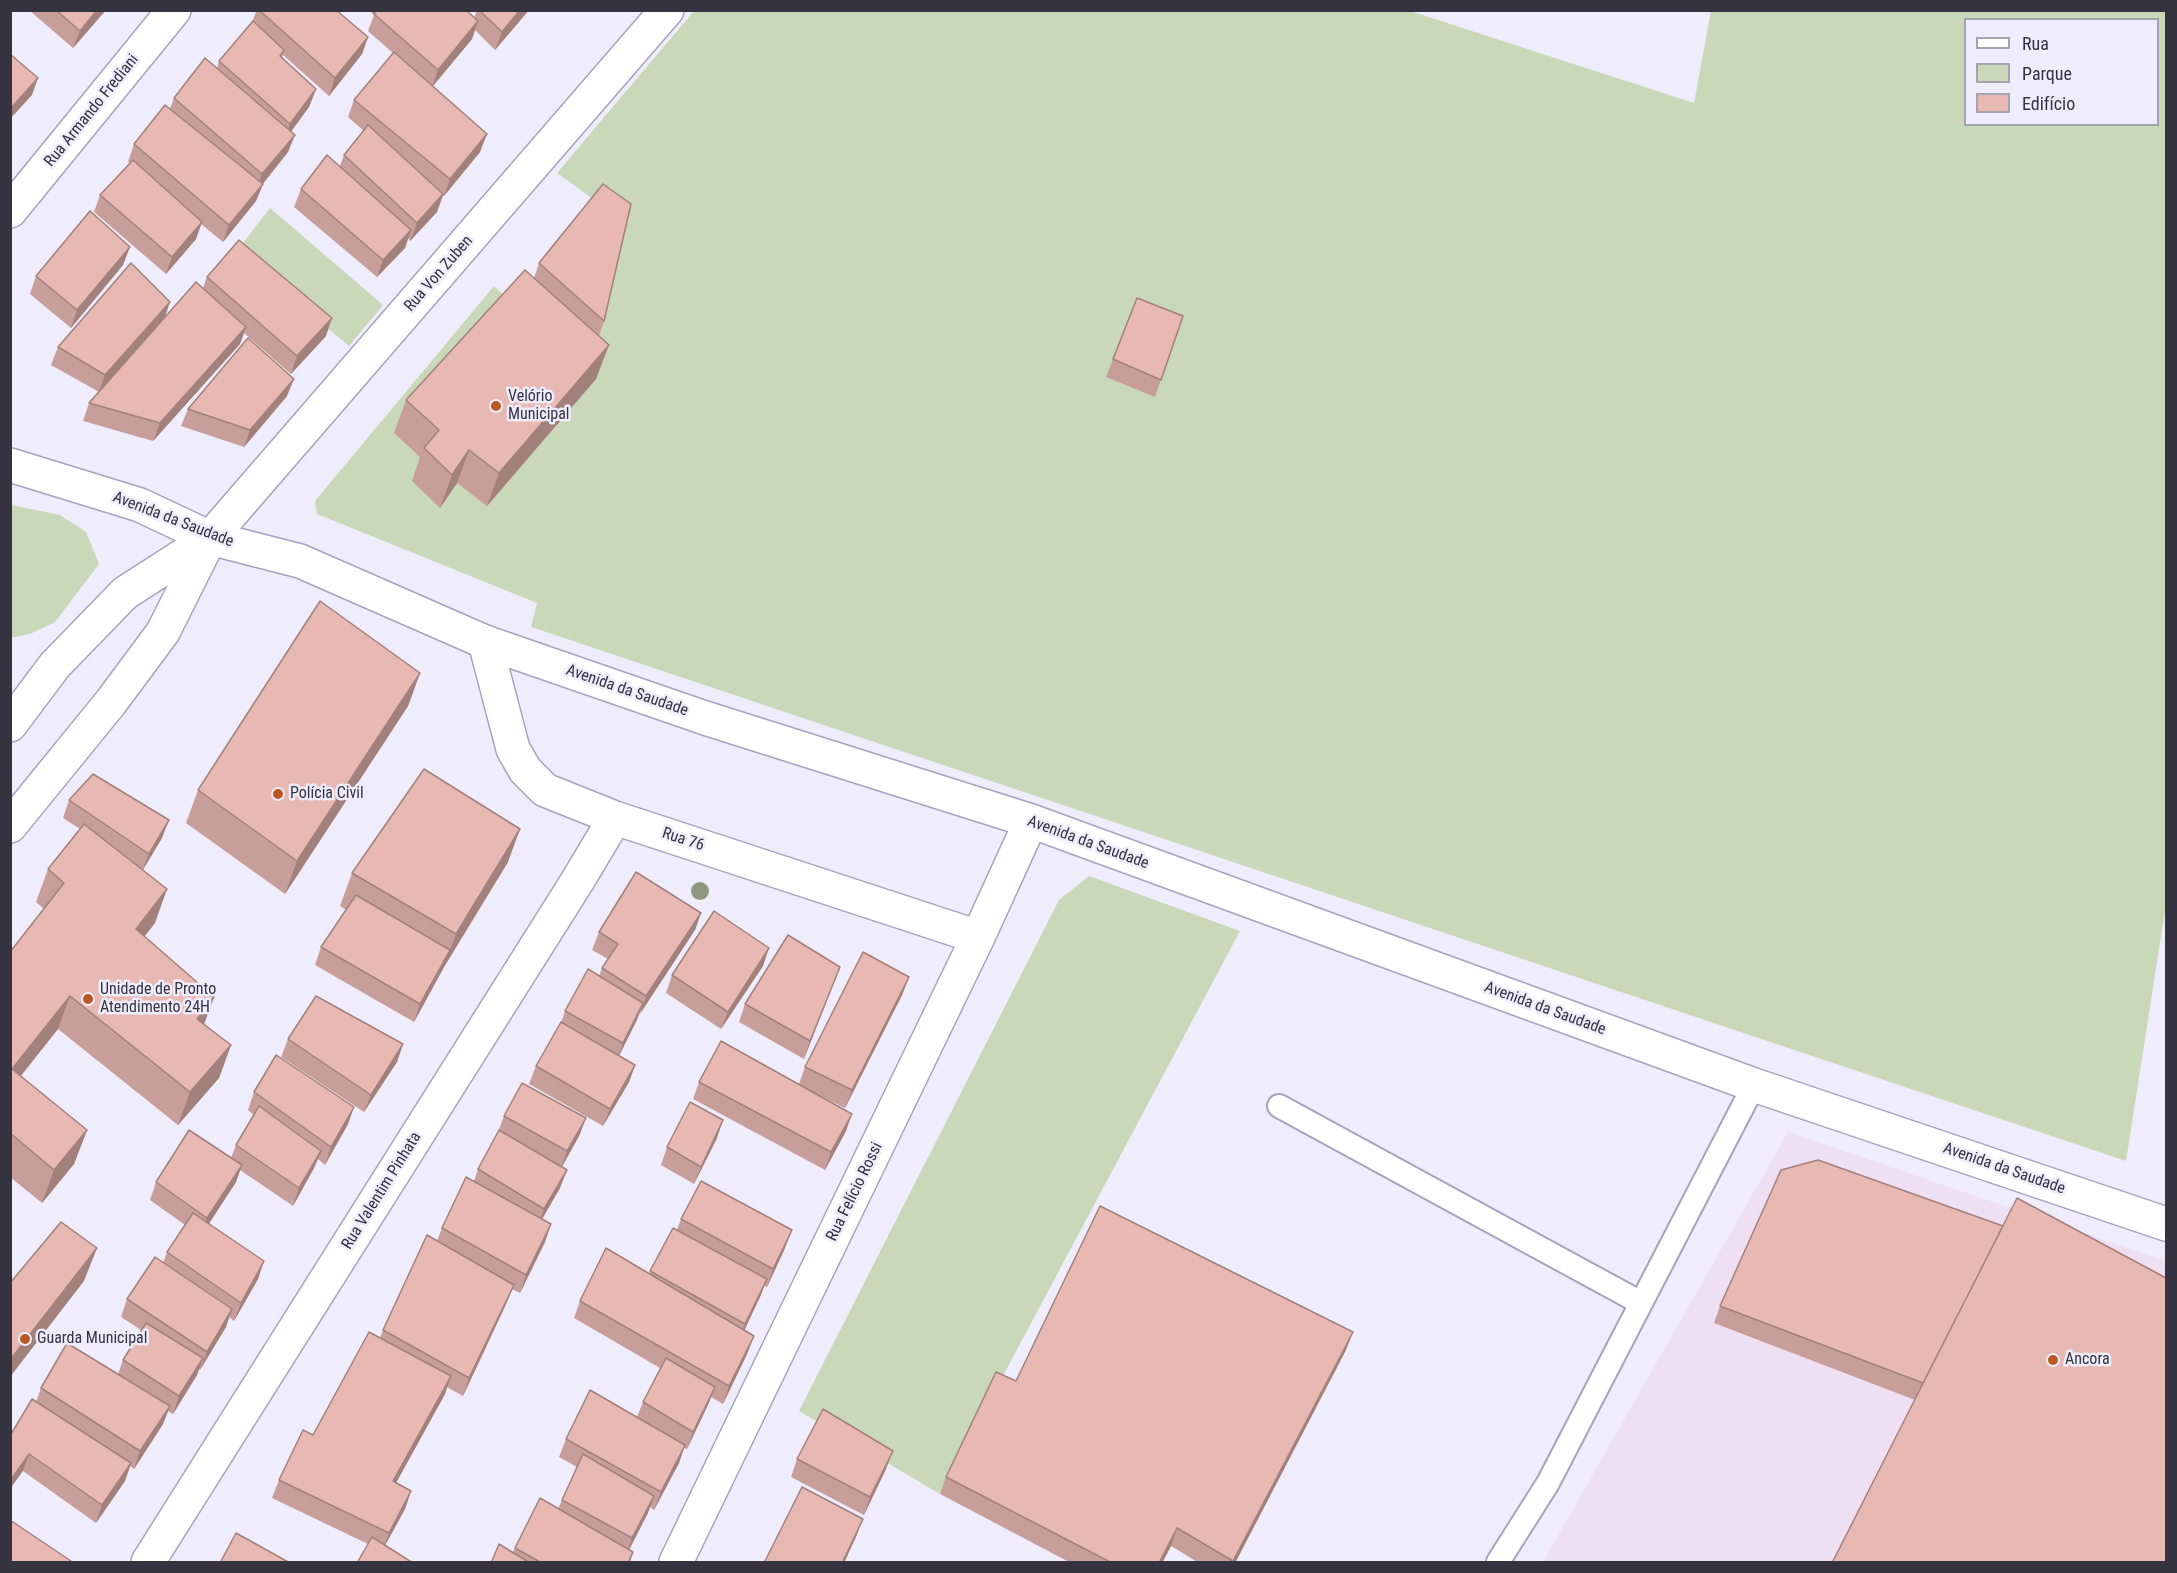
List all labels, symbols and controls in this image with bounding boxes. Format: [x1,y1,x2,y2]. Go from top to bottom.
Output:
legend [1964,18,2159,126]
text: Rua [2022,33,2049,54]
street label: Rua Armando Frediani [41,51,143,171]
text: Parque [2022,63,2072,84]
text: Edifício [2022,93,2075,114]
street label: Rua Von Zuben [401,232,477,316]
place label: Velório Municipal [508,387,570,425]
marker: Velório Municipal [489,399,503,413]
street label: Avenida da Saudade [110,488,236,552]
street label: Avenida da Saudade [563,661,691,721]
place label: Polícia Civil [290,784,364,804]
marker: Polícia Civil [271,787,285,801]
street label: Avenida da Saudade [1025,812,1151,874]
street label: Rua 76 [659,824,707,856]
street label: Avenida da Saudade [1482,978,1608,1040]
place label: Unidade de Pronto Atendimento 24H [100,980,216,1018]
marker: Unidade de Pronto Atendimento 24H [81,992,95,1006]
street label: Rua Valentim Pinhata [338,1129,426,1253]
street label: Rua Felício Rossi [823,1139,887,1245]
street label: Avenida da Saudade [1940,1139,2068,1199]
place label: Guarda Municipal [37,1329,147,1349]
marker: Guarda Municipal [18,1332,32,1346]
place label: Ancora [2065,1350,2110,1370]
marker: Ancora [2046,1353,2060,1367]

